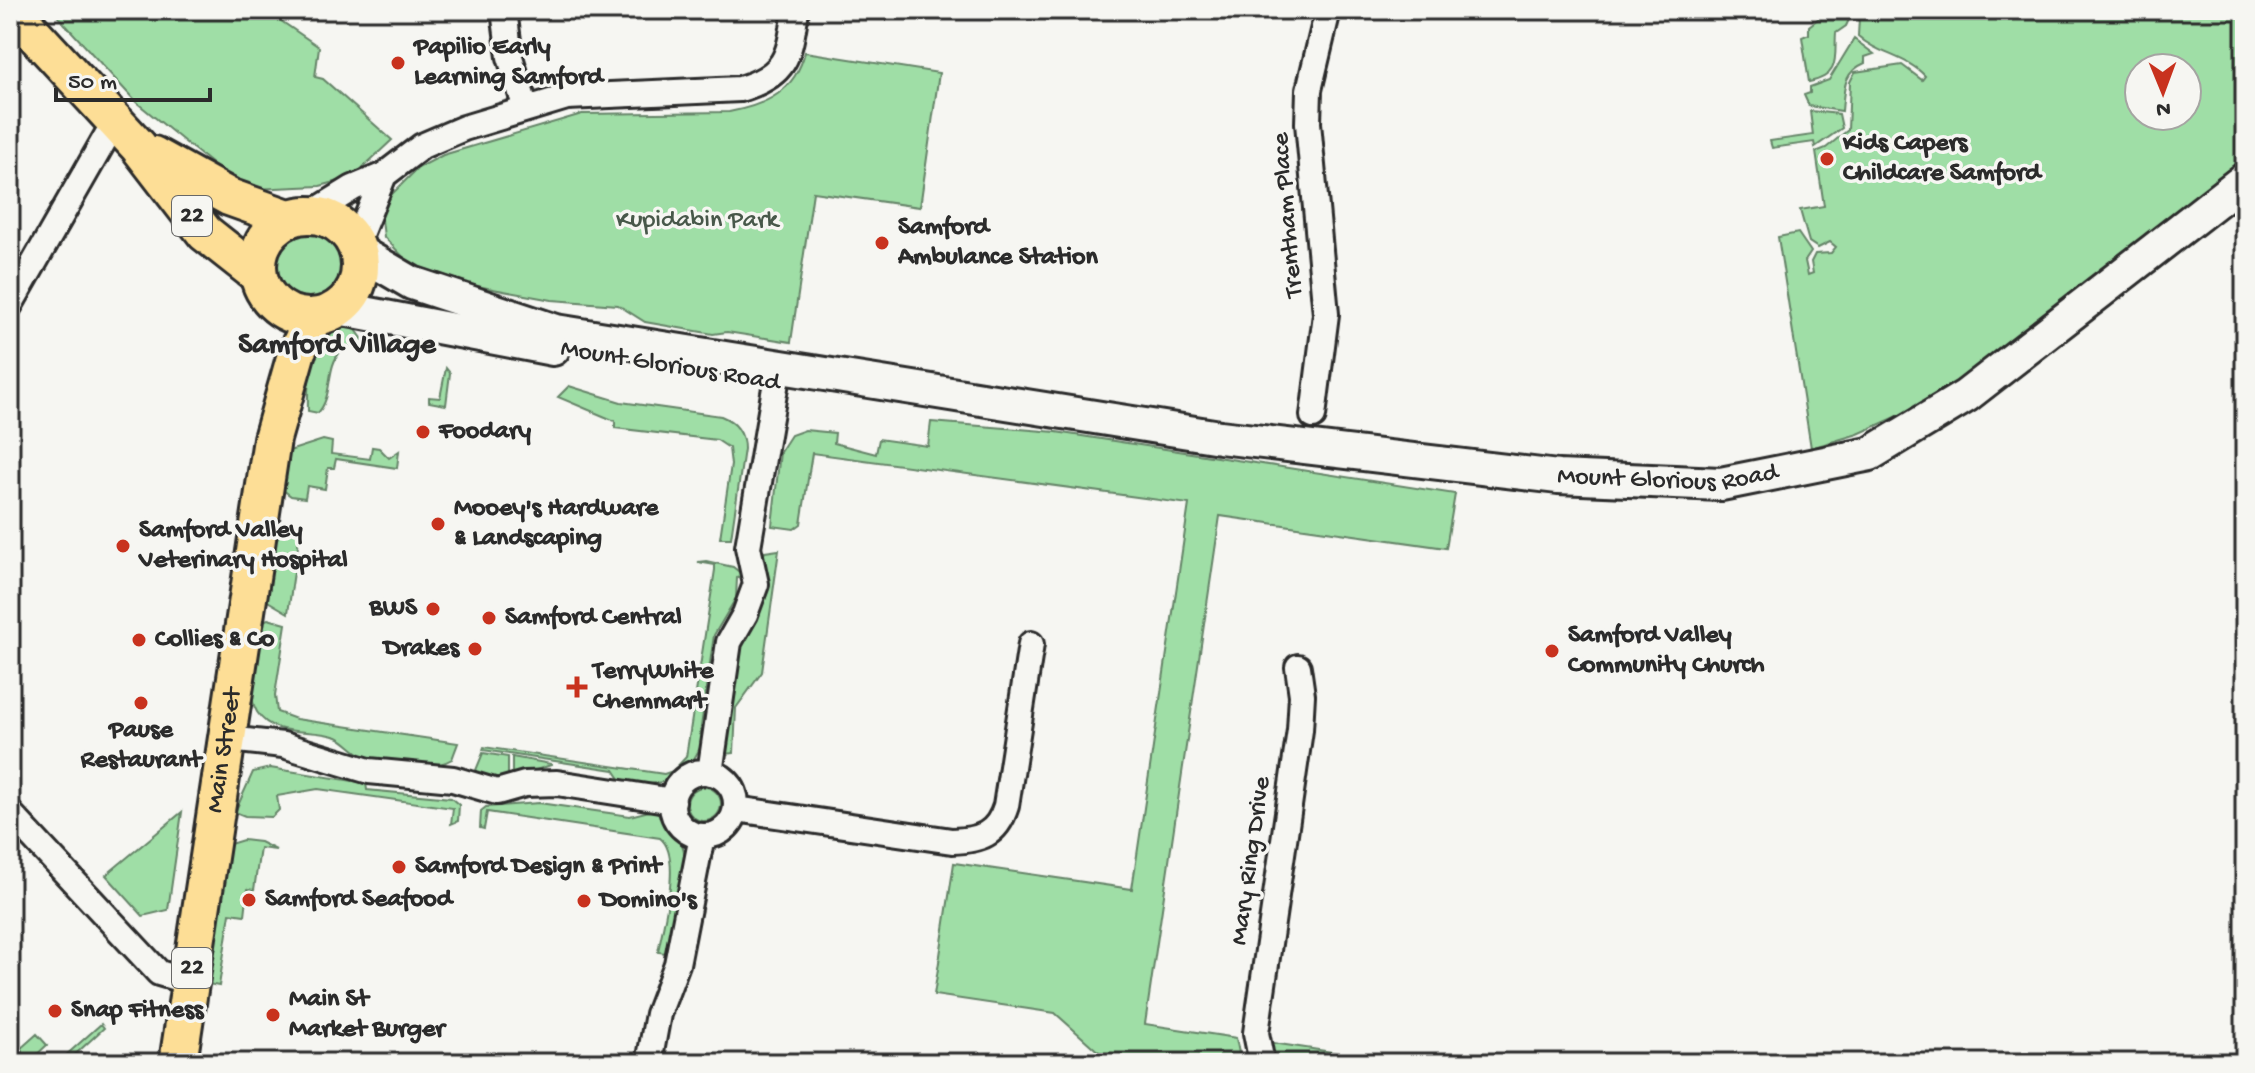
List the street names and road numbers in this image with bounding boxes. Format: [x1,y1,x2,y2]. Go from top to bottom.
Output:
street label: Trentham Place [1266,131,1312,301]
road number: 22 [172,196,212,236]
street label: Mount Glorious Road [558,334,784,400]
street label: Mount Glorious Road [1557,457,1782,500]
street label: Main Street [200,684,250,815]
street label: Mary Ring Drive [1225,774,1279,947]
road number: 22 [172,948,212,988]

